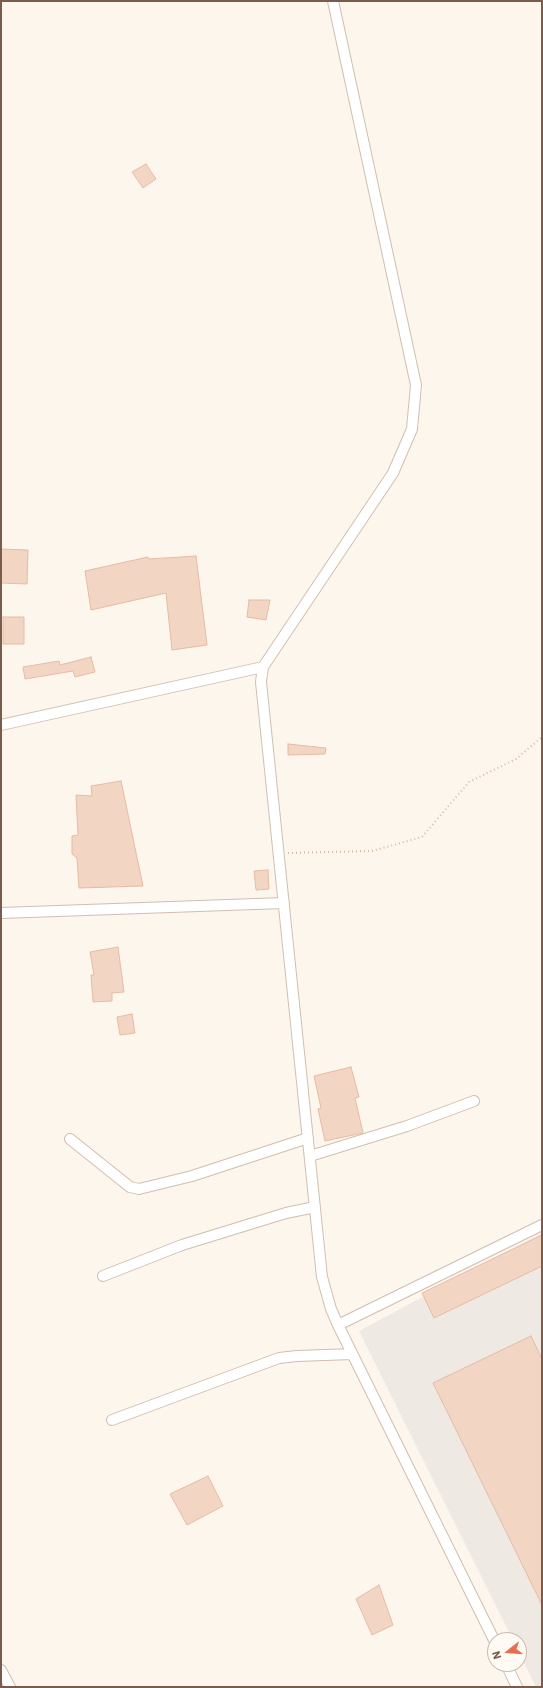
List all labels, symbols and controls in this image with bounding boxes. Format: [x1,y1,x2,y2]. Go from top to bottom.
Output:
north arrow [487,1632,527,1672]
text: N [489,1649,504,1661]

